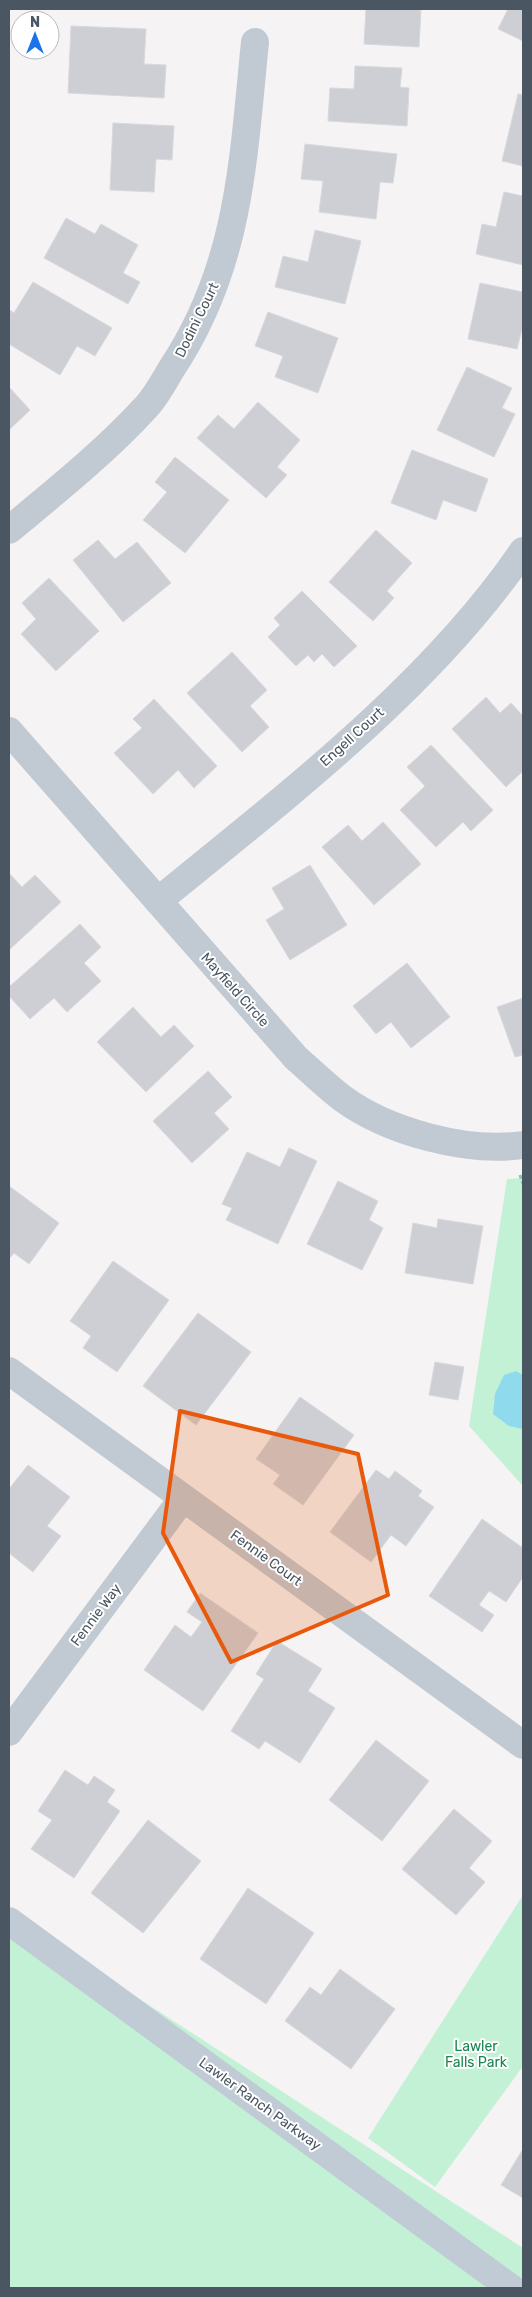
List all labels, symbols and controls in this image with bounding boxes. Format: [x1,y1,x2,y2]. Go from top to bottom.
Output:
north arrow [10,10,60,60]
text: N [30,14,40,31]
street label: Dodini Court [172,279,223,360]
street label: Engell Court [317,704,388,770]
street label: Mayfield Circle [197,949,273,1031]
street label: Fennie Court [227,1526,305,1590]
street label: Fennie Way [67,1580,125,1649]
park label: Lawler Falls Park [445,2038,508,2071]
street label: Lawler Ranch Parkway [196,2054,325,2154]

